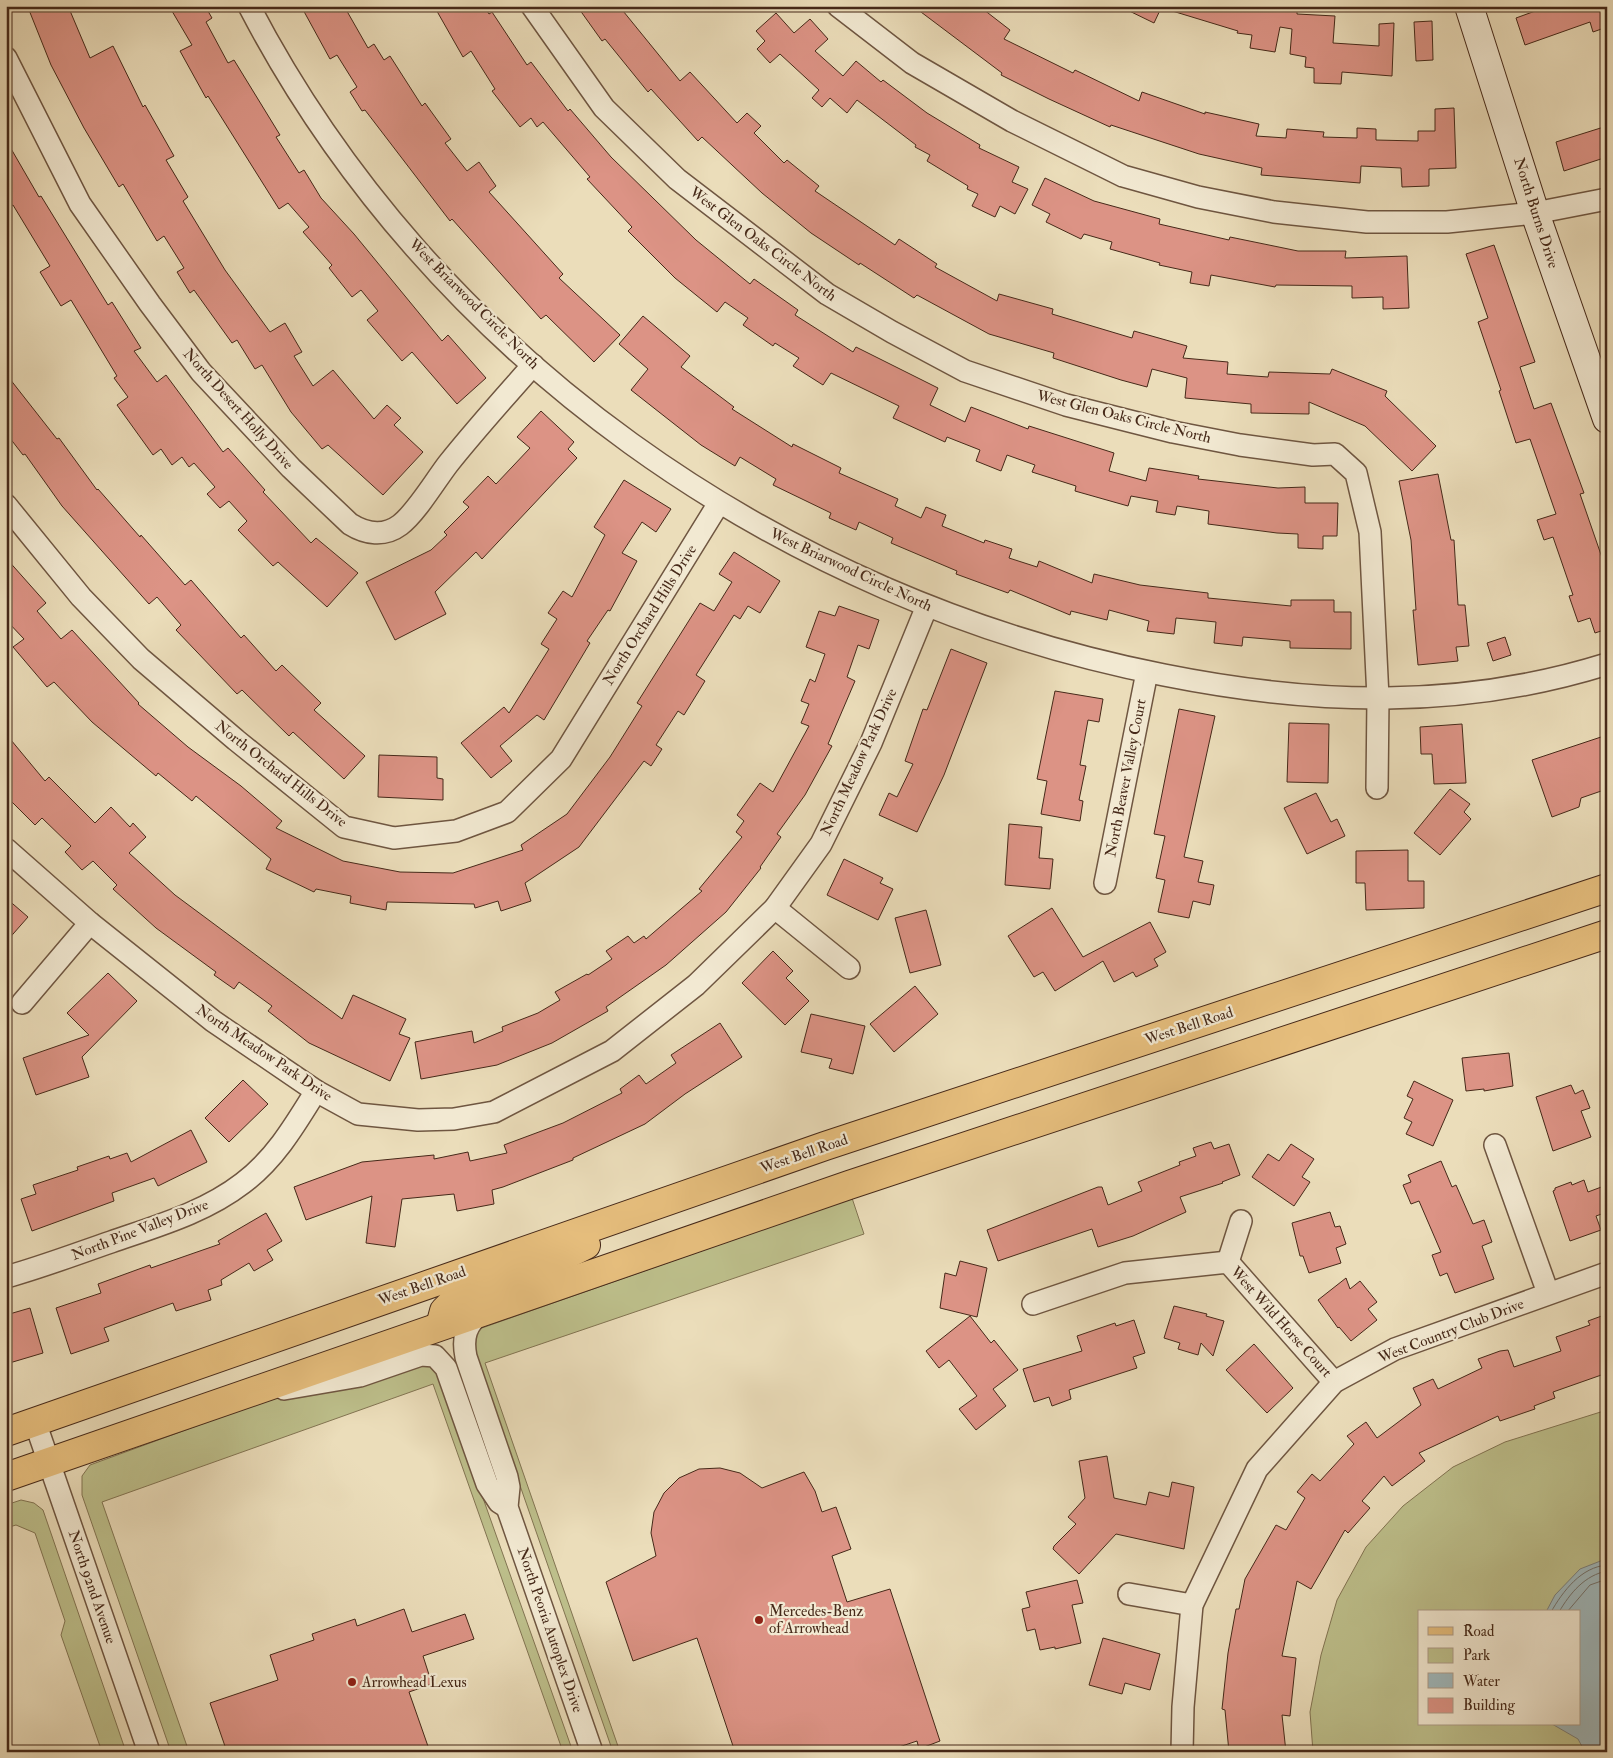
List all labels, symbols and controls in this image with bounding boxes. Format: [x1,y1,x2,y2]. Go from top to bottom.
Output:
street label: North Burns Drive [1509,155,1563,271]
street label: West Glen Oaks Circle North [685,182,840,305]
street label: West Briarwood Circle North [404,234,543,373]
street label: North Desert Holly Drive [179,345,297,473]
street label: West Glen Oaks Circle North [1034,386,1213,448]
street label: West Briarwood Circle North [766,524,935,616]
street label: North Orchard Hills Drive [599,541,701,689]
street label: North Meadow Park Drive [817,685,901,839]
street label: North Beaver Valley Court [1101,697,1151,859]
street label: North Orchard Hills Drive [211,717,351,831]
street label: North Meadow Park Drive [192,1000,336,1106]
street label: West Bell Road [1142,1003,1236,1050]
street label: West Bell Road [757,1130,851,1178]
street label: North Pine Valley Drive [69,1195,211,1265]
street label: West Bell Road [375,1262,469,1310]
street label: West Wild Horse Court [1225,1262,1336,1382]
street label: West Country Club Drive [1375,1294,1527,1368]
street label: North 92nd Avenue [64,1528,120,1646]
street label: North Peoria Autoplex Drive [512,1545,587,1715]
place label: Mercedes-Benz of Arrowhead [769,1602,864,1638]
legend [1418,1610,1580,1726]
marker: Mercedes-Benz of Arrowhead [753,1614,765,1626]
text: Road [1463,1622,1495,1641]
text: Park [1463,1646,1490,1665]
text: Water [1462,1672,1500,1691]
place label: Arrowhead Lexus [361,1673,467,1692]
marker: Arrowhead Lexus [346,1676,358,1688]
text: Building [1463,1696,1515,1715]

